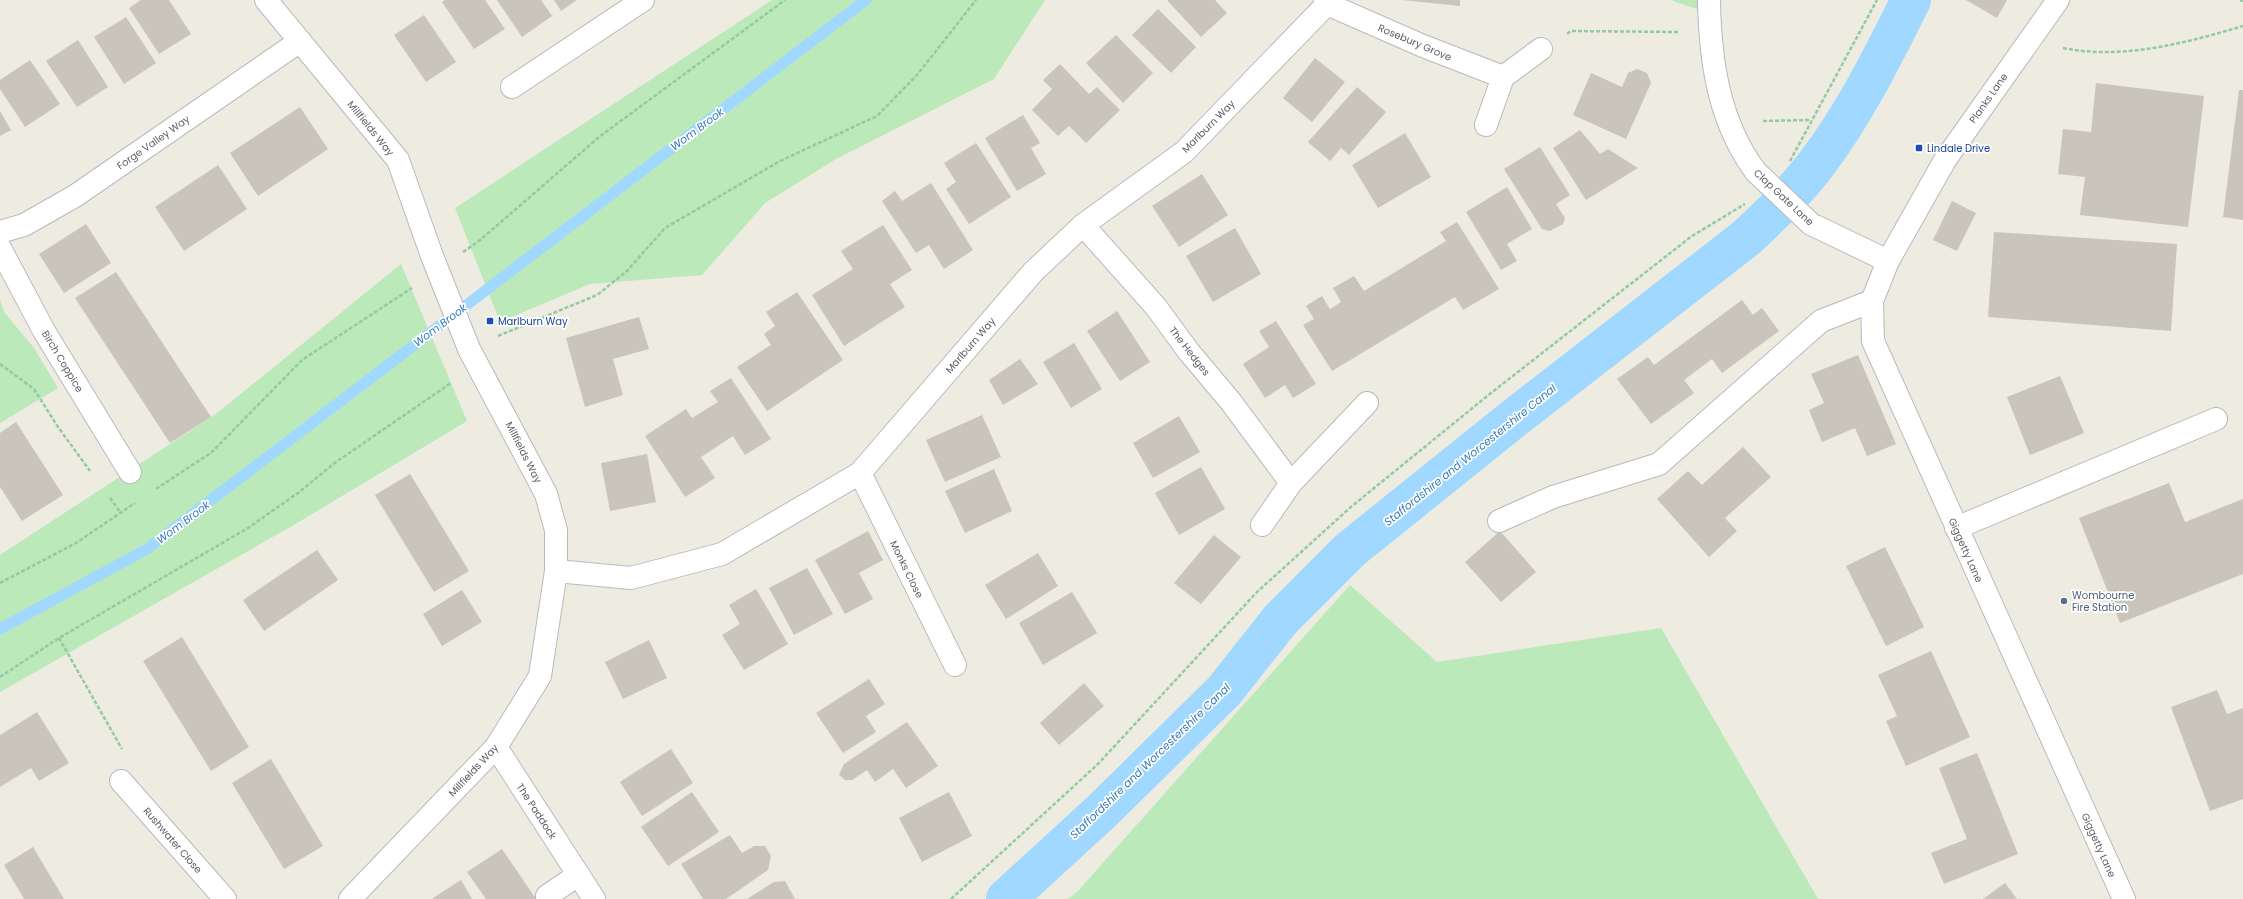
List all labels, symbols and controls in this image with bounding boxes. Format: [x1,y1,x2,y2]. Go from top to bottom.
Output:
street label: Rosebury Grove [1376,20,1454,65]
street label: Planks Lane [1966,70,2011,126]
street label: Marlburn Way [1178,96,1239,156]
street label: Millfields Way [344,97,398,159]
water label: Wom Brook [667,103,728,154]
street label: Forge Valley Way [114,111,193,173]
place label: Lindale Drive [1927,141,1990,156]
marker: Lindale Drive [1914,143,1924,153]
street label: Clap Gate Lane [1750,166,1817,229]
water label: Wom Brook [410,299,471,350]
place label: Marlburn Way [498,314,568,329]
street label: Marlburn Way [942,314,999,377]
marker: Marlburn Way [485,316,495,326]
street label: The Hedges [1166,324,1214,379]
street label: Birch Coppice [38,327,87,395]
water label: Staffordshire and Worcestershire Canal [1380,380,1560,530]
street label: Millfields Way [502,419,546,486]
water label: Wom Brook [153,496,214,547]
street label: Giggetty Lane [1945,516,1986,585]
street label: Monks Close [886,538,927,601]
place label: Wombourne Fire Station [2072,588,2134,615]
marker: Wombourne Fire Station [2059,596,2069,606]
water label: Staffordshire and Worcestershire Canal [1066,680,1234,842]
street label: Millfields Way [445,740,502,800]
street label: The Paddock [513,780,561,843]
street label: Rushwater Close [140,804,206,877]
street label: Giggetty Lane [2078,811,2119,880]

